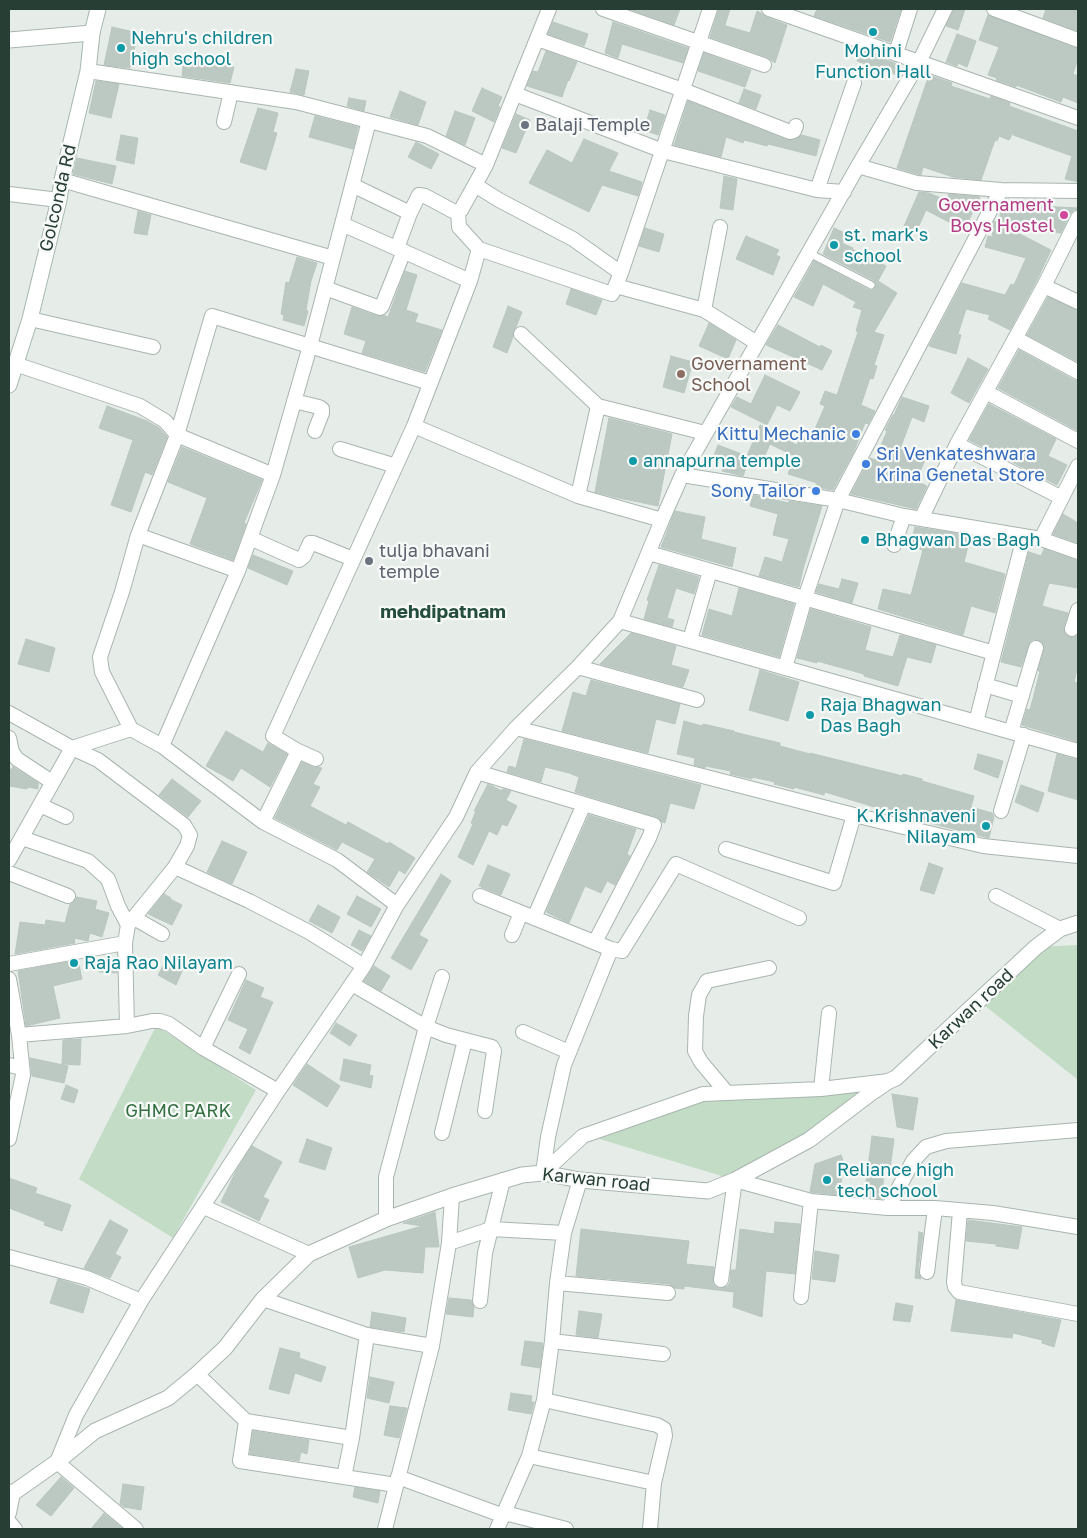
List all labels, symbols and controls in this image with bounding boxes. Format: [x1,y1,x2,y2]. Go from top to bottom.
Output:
marker: Mohini Function Hall [867,26,879,38]
place label: Nehru's children high school [131,27,273,70]
place label: Mohini Function Hall [815,40,931,82]
marker: Nehru's children high school [115,42,127,54]
place label: Balaji Temple [535,114,650,136]
marker: Balaji Temple [519,119,531,131]
street label: Golconda Rd [35,142,81,254]
place label: Governament Boys Hostel [938,194,1054,236]
marker: Governament Boys Hostel [1058,209,1070,221]
place label: st. mark's school [844,224,928,266]
marker: st. mark's school [828,239,840,251]
place label: Governament School [691,353,807,396]
marker: Governament School [675,368,687,380]
place label: Kittu Mechanic [716,423,846,445]
marker: Kittu Mechanic [850,428,862,440]
place label: Sri Venkateshwara Krina Genetal Store [876,443,1045,486]
place label: annapurna temple [643,450,801,472]
marker: annapurna temple [627,455,639,467]
marker: Sri Venkateshwara Krina Genetal Store [860,458,872,470]
place label: Sony Tailor [710,480,806,502]
marker: Sony Tailor [810,485,822,497]
place label: Bhagwan Das Bagh [875,529,1041,551]
marker: Bhagwan Das Bagh [859,534,871,546]
place label: tulja bhavani temple [379,540,490,582]
marker: tulja bhavani temple [363,555,375,567]
district label: mehdipatnam [380,601,506,623]
place label: Raja Bhagwan Das Bagh [820,694,942,736]
marker: Raja Bhagwan Das Bagh [804,709,816,721]
place label: K.Krishnaveni Nilayam [856,805,976,848]
marker: K.Krishnaveni Nilayam [980,820,992,832]
place label: Raja Rao Nilayam [84,952,233,974]
marker: Raja Rao Nilayam [68,957,80,969]
street label: Karwan road [924,964,1018,1054]
park label: GHMC PARK [125,1100,231,1122]
place label: Reliance high tech school [837,1159,954,1202]
street label: Karwan road [541,1164,651,1196]
marker: Reliance high tech school [821,1174,833,1186]

